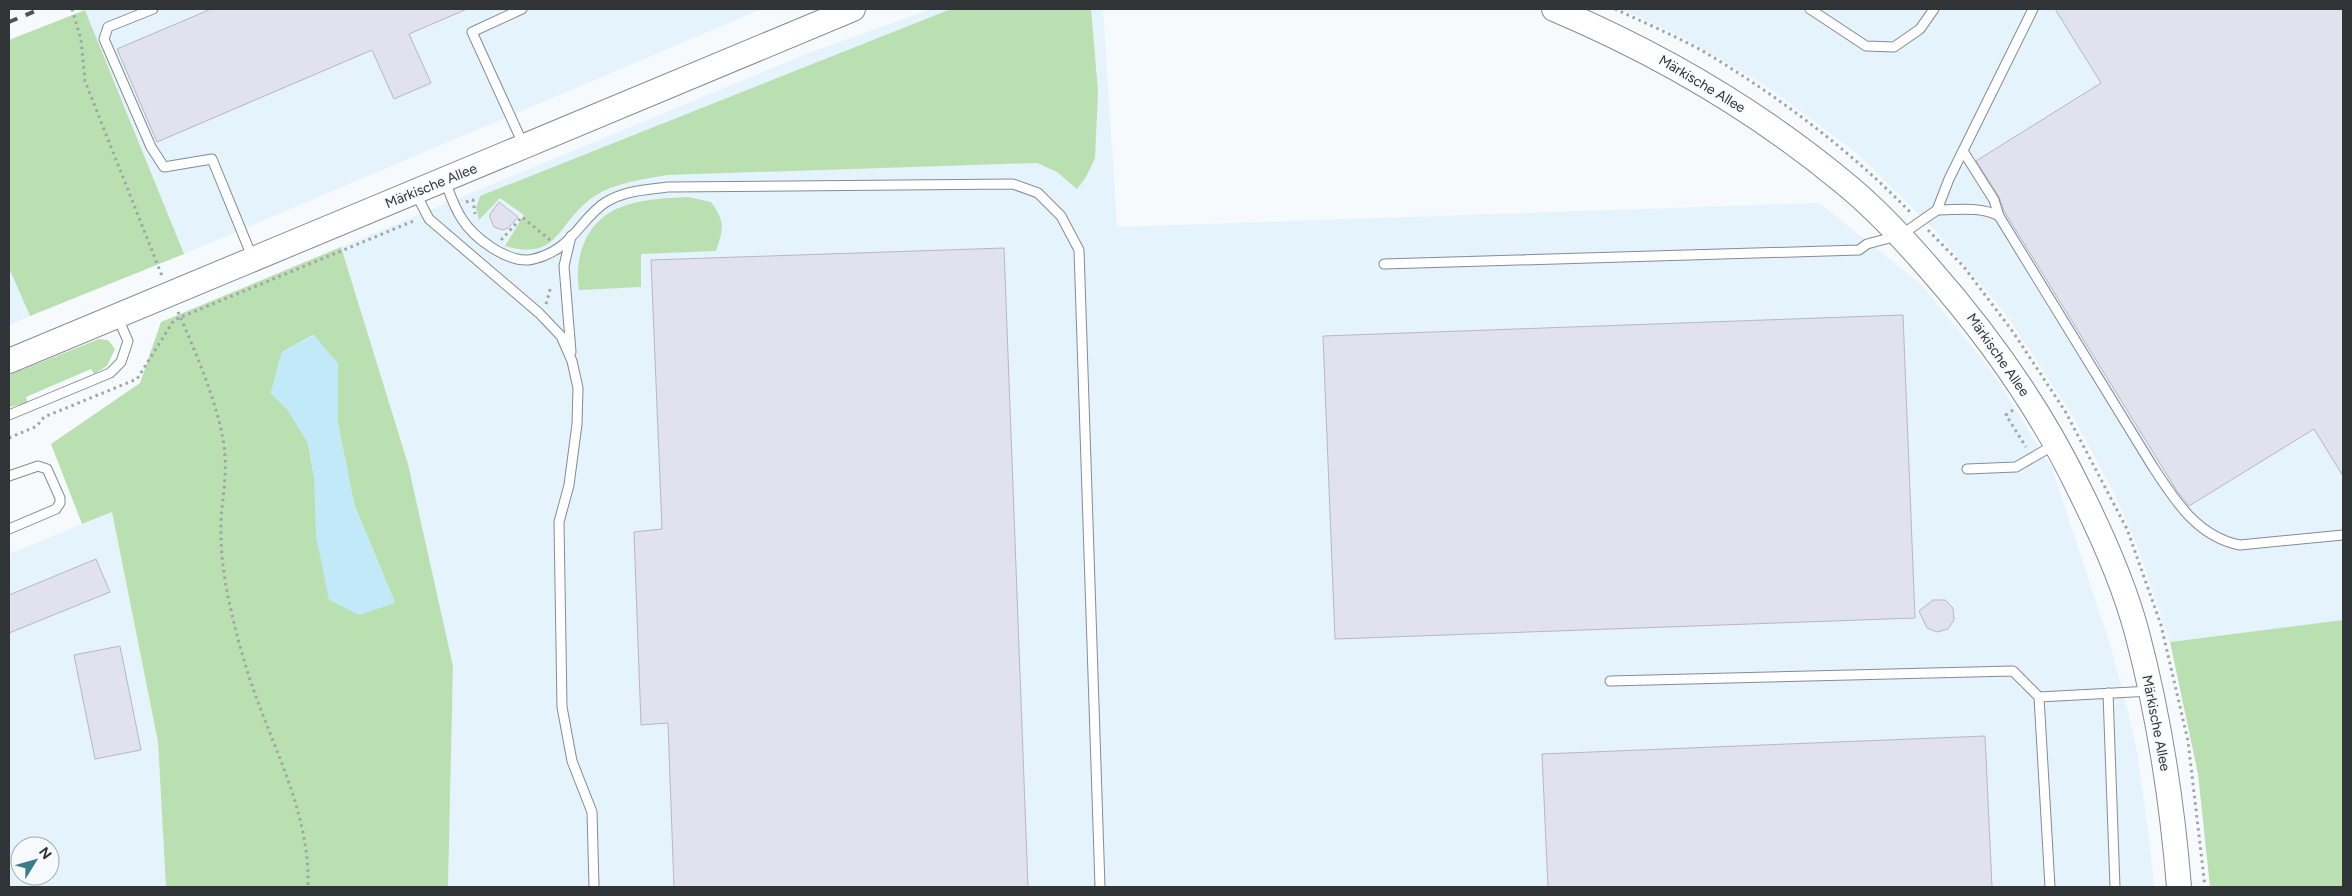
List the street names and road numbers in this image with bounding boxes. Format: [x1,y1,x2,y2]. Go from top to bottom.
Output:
street label: Märkische Allee [1656,52,1749,117]
street label: Märkische Allee [383,160,480,212]
street label: Märkische Allee [1963,310,2033,400]
street label: Märkische Allee [2138,673,2174,773]

